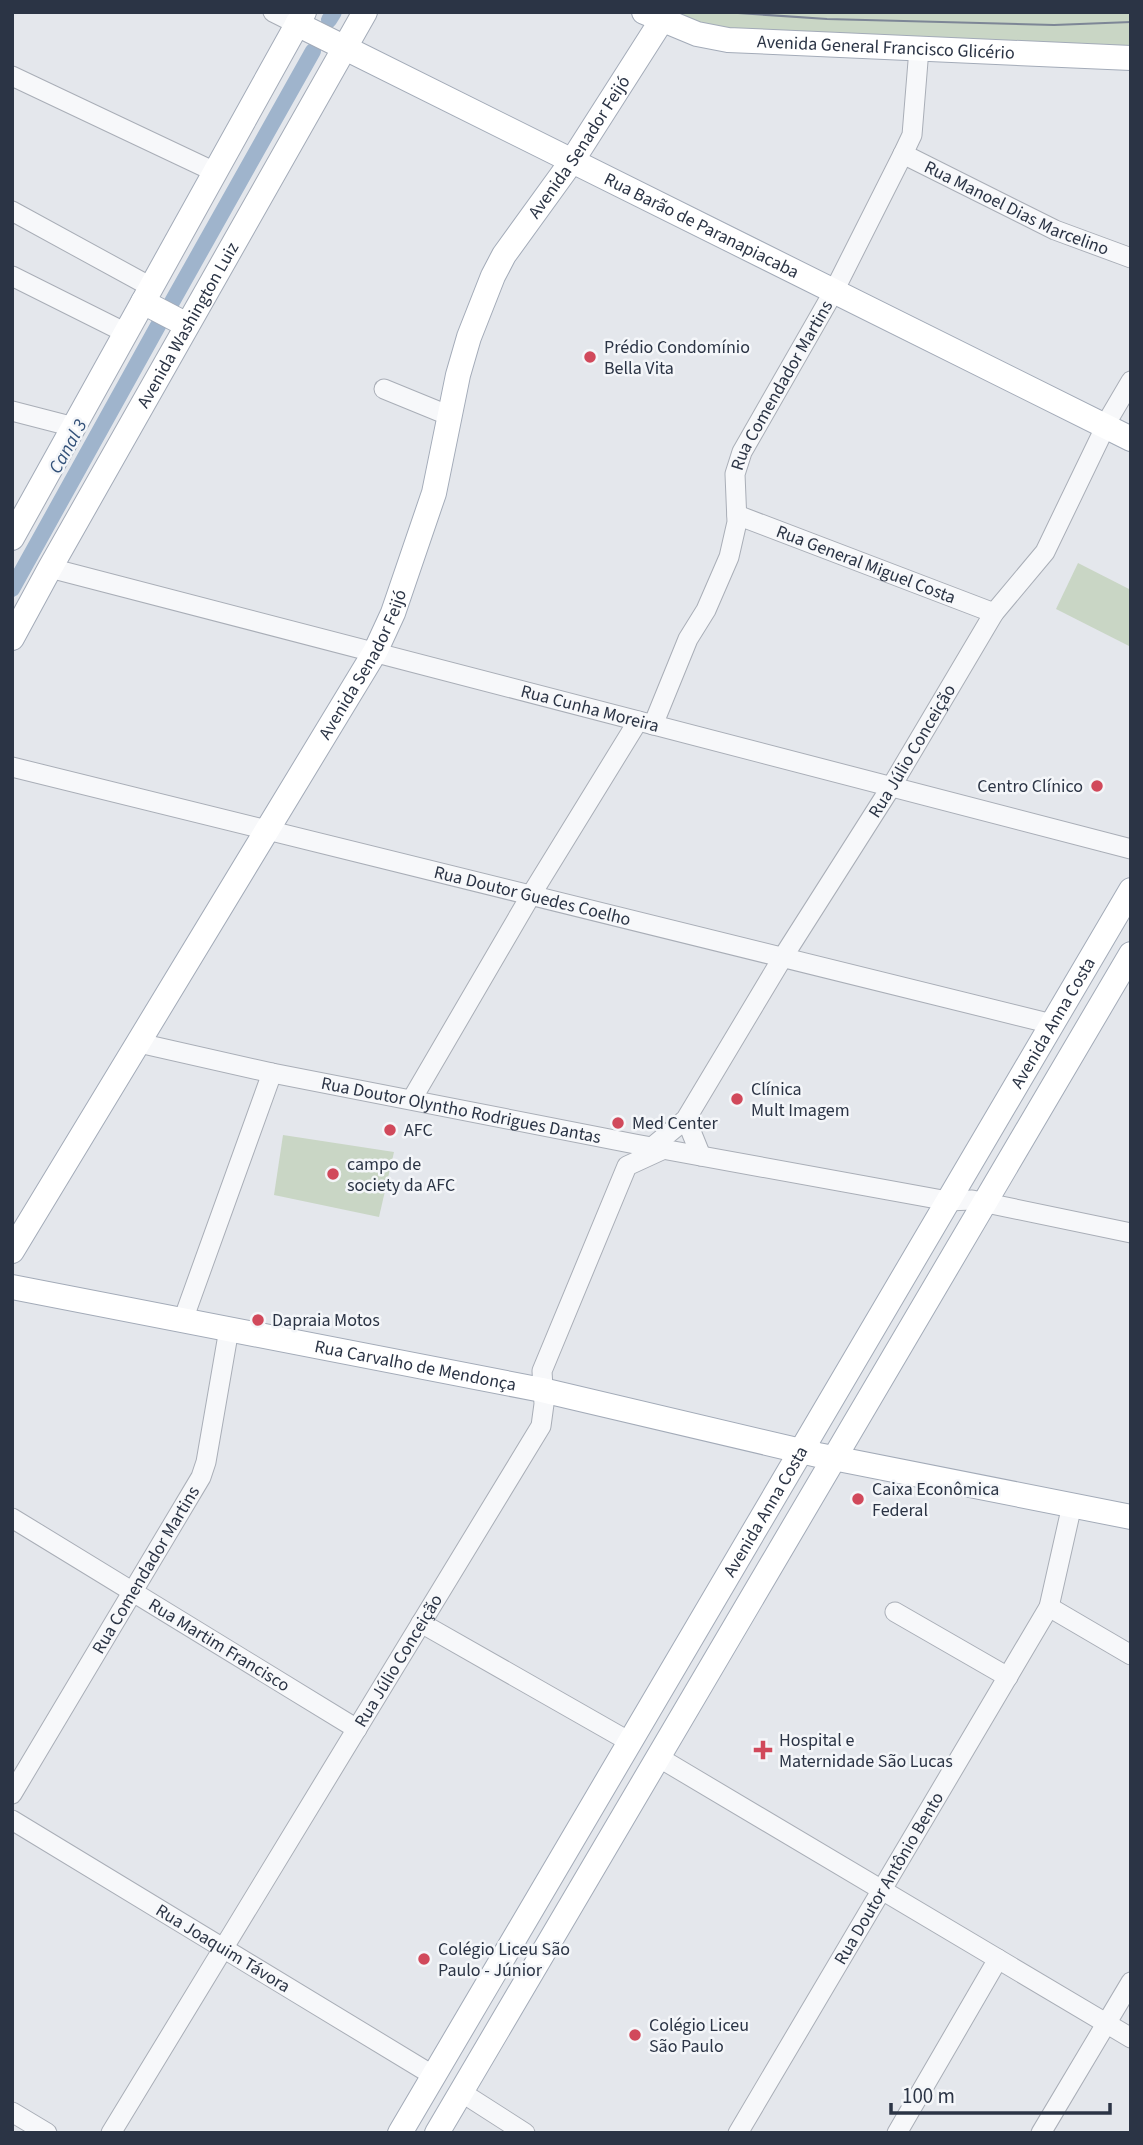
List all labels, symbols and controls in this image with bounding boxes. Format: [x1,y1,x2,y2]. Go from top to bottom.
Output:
street label: Avenida General Francisco Glicério [756,29,1015,66]
street label: Avenida Senador Feijó [522,71,636,224]
street label: Rua Manoel Dias Marcelino [920,155,1112,262]
street label: Rua Barão de Paranapiacaba [600,167,803,285]
street label: Avenida Washington Luiz [131,237,245,413]
street label: Rua Comendador Martins [725,296,839,474]
place label: Prédio Condomínio Bella Vita [604,335,750,381]
marker: Prédio Condomínio Bella Vita [582,349,598,365]
water label: Canal 3 [42,415,94,479]
street label: Rua General Miguel Costa [772,519,959,610]
street label: Avenida Senador Feijó [313,586,413,744]
street label: Rua Cunha Moreira [518,679,662,739]
street label: Rua Júlio Conceição [863,680,962,823]
place label: Centro Clínico [977,774,1083,799]
marker: Centro Clínico [1089,778,1105,794]
street label: Rua Doutor Guedes Coelho [431,860,633,932]
street label: Avenida Anna Costa [1005,953,1102,1093]
street label: Rua Doutor Olyntho Rodrigues Dantas [319,1071,603,1150]
place label: Clínica Mult Imagem [751,1077,850,1123]
marker: Clínica Mult Imagem [729,1091,745,1107]
place label: Med Center [632,1111,718,1136]
marker: Med Center [610,1115,626,1131]
place label: AFC [404,1118,433,1143]
marker: AFC [382,1122,398,1138]
place label: campo de society da AFC [347,1152,455,1198]
marker: campo de society da AFC [325,1166,341,1182]
place label: Dapraia Motos [272,1308,380,1333]
marker: Dapraia Motos [250,1312,266,1328]
street label: Rua Carvalho de Mendonça [312,1334,518,1398]
street label: Avenida Anna Costa [718,1442,814,1582]
place label: Caixa Econômica Federal [872,1477,999,1523]
street label: Rua Comendador Martins [86,1481,206,1659]
marker: Caixa Econômica Federal [850,1491,866,1507]
street label: Rua Júlio Conceição [349,1590,449,1732]
street label: Rua Martim Francisco [144,1592,294,1698]
place label: Hospital e Maternidade São Lucas [779,1728,953,1774]
marker: Hospital e Maternidade São Lucas [753,1740,773,1760]
street label: Rua Doutor Antônio Bento [828,1787,950,1970]
street label: Rua Joaquim Távora [151,1898,295,1999]
place label: Colégio Liceu São Paulo - Júnior [438,1937,570,1983]
marker: Colégio Liceu São Paulo - Júnior [416,1951,432,1967]
place label: Colégio Liceu São Paulo [649,2013,749,2059]
marker: Colégio Liceu São Paulo [627,2027,643,2043]
scale bar [891,2072,1110,2116]
text: 100 m [902,2081,955,2111]

